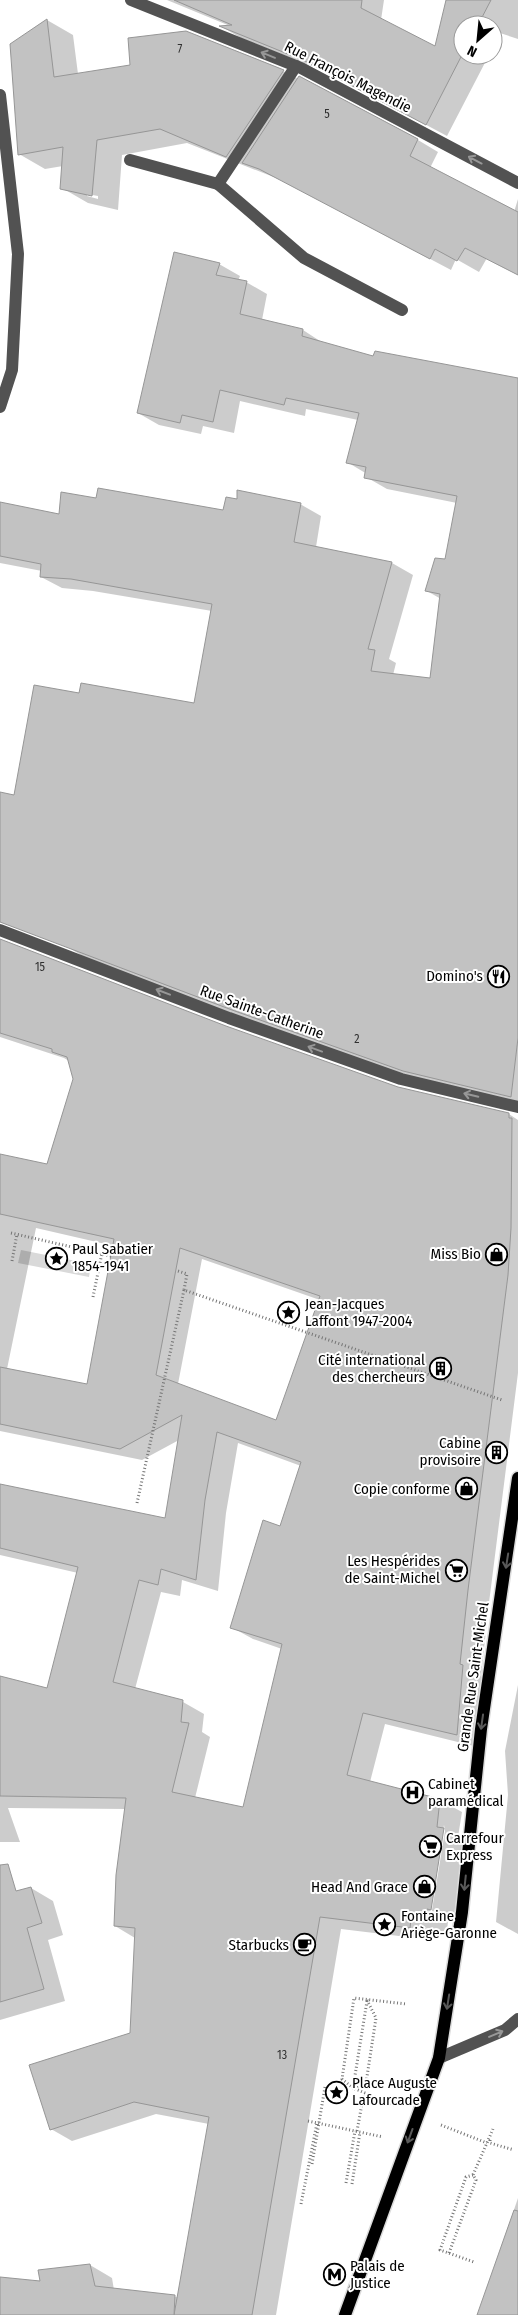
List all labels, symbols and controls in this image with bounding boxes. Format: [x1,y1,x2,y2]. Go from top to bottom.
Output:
north arrow [453,15,503,65]
street label: Rue François Magendie [282,37,414,117]
house number: 7 [178,42,183,56]
text: N [465,42,480,61]
one-way arrow [261,50,276,59]
house number: 5 [324,107,330,121]
one-way arrow [468,155,483,165]
house number: 15 [35,960,46,974]
restaurant icon: Domino's [487,964,511,988]
place label: Domino's [426,967,483,985]
street label: Rue Sainte-Catherine [198,981,326,1043]
one-way arrow [156,987,171,996]
house number: 2 [354,1032,360,1046]
one-way arrow [308,1044,323,1053]
one-way arrow [463,1090,479,1099]
place label: Paul Sabatier 1854-1941 [72,1240,154,1275]
shop icon: Miss Bio [485,1242,509,1266]
place label: Miss Bio [430,1245,481,1263]
place icon: Paul Sabatier 1854-1941 [44,1246,68,1270]
place label: Jean-Jacques Laffont 1947-2004 [305,1295,412,1330]
place icon: Jean-Jacques Laffont 1947-2004 [277,1301,301,1325]
place label: Cité international des chercheurs [318,1351,425,1386]
building icon: Cité international des chercheurs [429,1357,453,1381]
place label: Cabine provisoire [420,1434,481,1469]
building icon: Cabine provisoire [485,1440,509,1464]
shop icon: Copie conforme [454,1477,478,1501]
place label: Copie conforme [354,1480,450,1498]
place label: Les Hespérides de Saint-Michel [345,1552,440,1587]
one-way arrow [501,1553,511,1569]
supermarket icon: Les Hespérides de Saint-Michel [444,1558,468,1582]
street label: Grande Rue Saint-Michel [454,1601,492,1753]
one-way arrow [477,1713,487,1729]
place label: Cabinet paramédical [428,1775,504,1810]
hospital icon: Cabinet paramédical [400,1781,424,1805]
place label: Carrefour Express [446,1829,504,1864]
supermarket icon: Carrefour Express [418,1835,442,1859]
shop icon: Head And Grace [412,1875,436,1899]
one-way arrow [460,1875,470,1891]
place label: Head And Grace [311,1878,408,1896]
place label: Fontaine Ariège-Garonne [401,1907,497,1942]
place icon: Fontaine Ariège-Garonne [373,1913,397,1937]
cafe icon: Starbucks [293,1933,317,1957]
place label: Starbucks [229,1936,289,1954]
one-way arrow [442,1994,452,2010]
one-way arrow [488,2029,503,2038]
house number: 13 [277,2048,287,2062]
place label: Place Auguste Lafourcade [352,2074,437,2109]
place icon: Place Auguste Lafourcade [324,2080,348,2104]
one-way arrow [405,2128,414,2143]
place label: Palais de Justice [350,2257,405,2292]
metro station icon: Palais de Justice [322,2263,346,2287]

